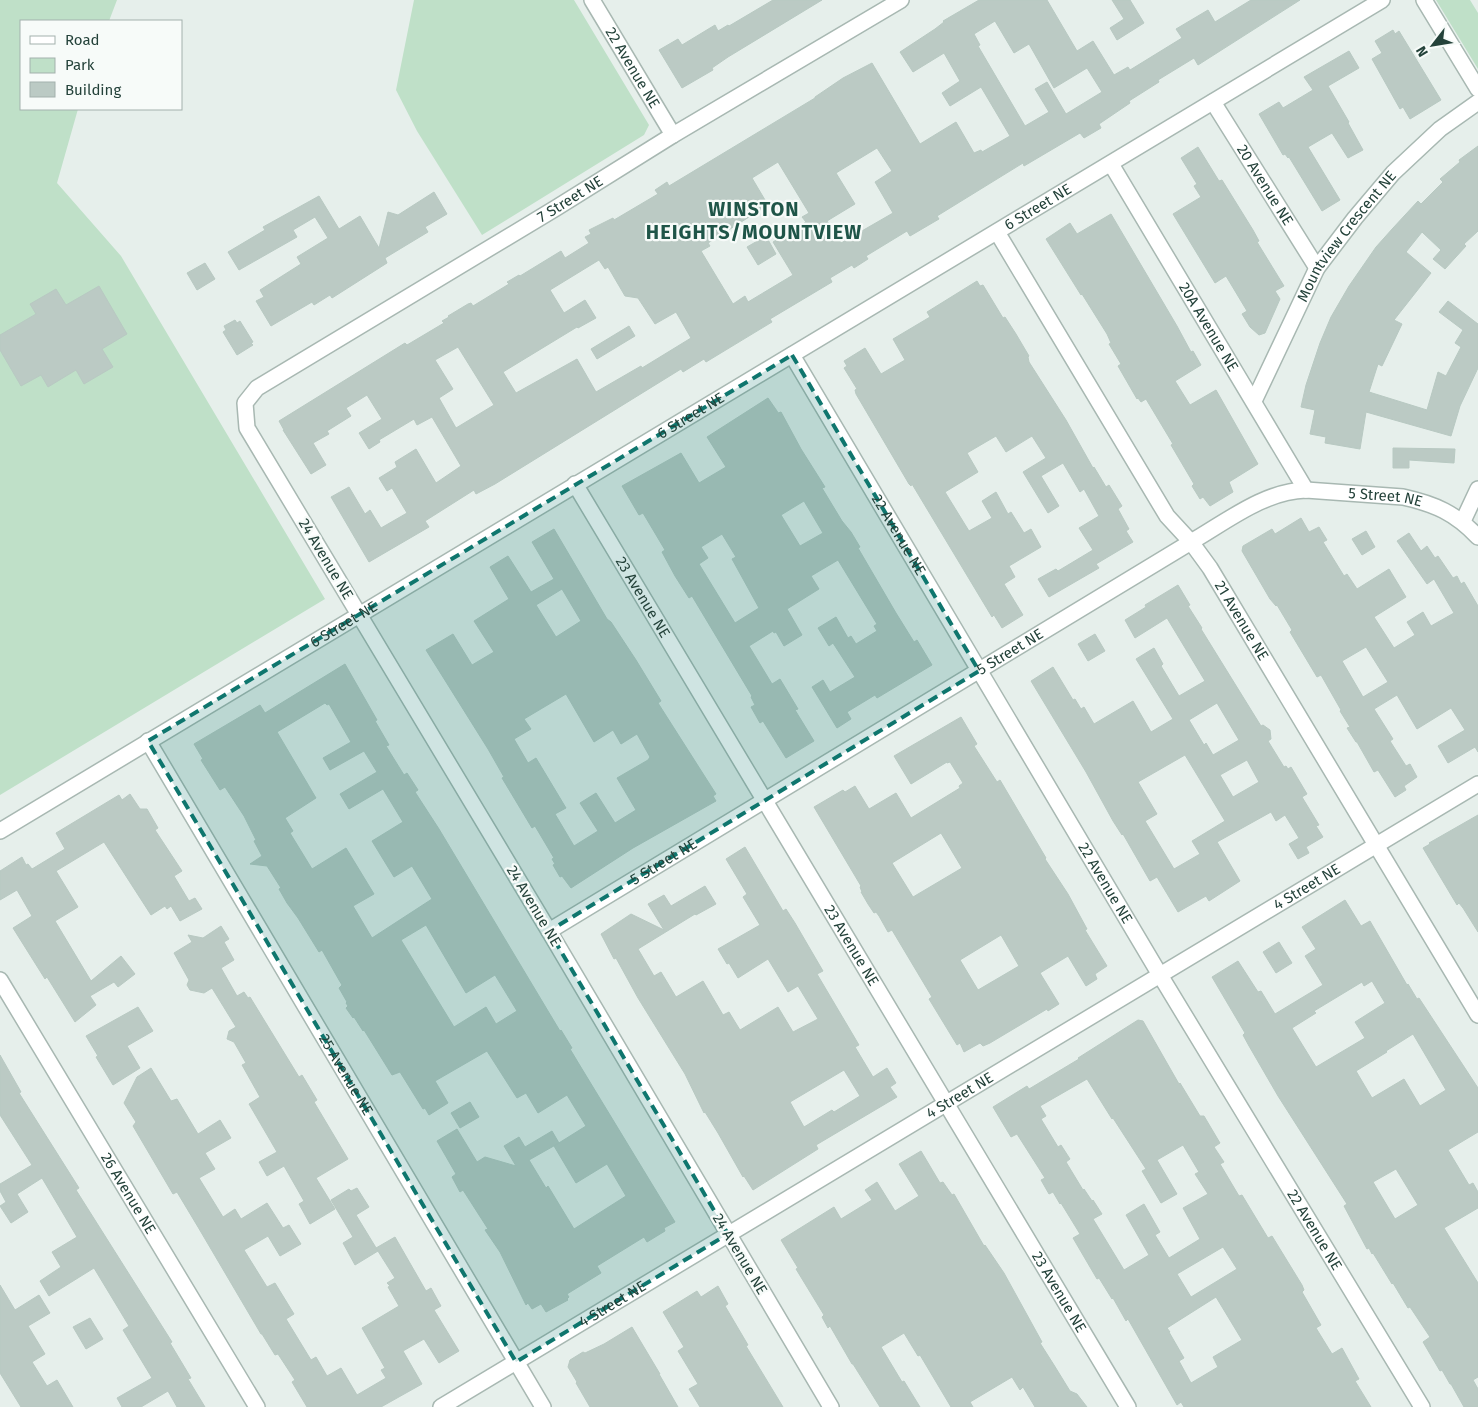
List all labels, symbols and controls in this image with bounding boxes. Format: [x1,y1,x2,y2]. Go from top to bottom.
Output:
legend [20,20,182,110]
north arrow [1408,20,1458,70]
street label: 22 Avenue NE [602,24,664,111]
text: Road [65,31,100,49]
text: N [1413,43,1432,60]
text: Park [65,56,95,74]
text: Building [65,81,121,99]
street label: 20 Avenue NE [1233,141,1297,229]
street label: Mountview Crescent NE [1293,167,1400,305]
street label: 7 Street NE [534,172,606,226]
street label: 6 Street NE [1001,180,1075,234]
district label: WINSTON HEIGHTS/MOUNTVIEW [646,197,862,244]
street label: 20A Avenue NE [1175,279,1242,375]
street label: 6 Street NE [654,389,728,443]
street label: 5 Street NE [1348,484,1425,511]
street label: 22 Avenue NE [868,491,930,578]
street label: 24 Avenue NE [295,515,357,603]
street label: 23 Avenue NE [612,554,674,641]
street label: 21 Avenue NE [1211,578,1272,664]
street label: 6 Street NE [307,597,380,651]
street label: 5 Street NE [973,625,1047,679]
street label: 5 Street NE [627,835,700,889]
street label: 22 Avenue NE [1074,839,1136,927]
street label: 4 Street NE [1270,860,1344,914]
street label: 24 Avenue NE [503,862,565,950]
street label: 23 Avenue NE [820,902,883,989]
street label: 25 Avenue NE [315,1031,377,1118]
street label: 4 Street NE [923,1068,996,1122]
street label: 26 Avenue NE [97,1149,160,1237]
street label: 22 Avenue NE [1283,1186,1346,1273]
street label: 24 Avenue NE [709,1210,771,1298]
street label: 23 Avenue NE [1028,1248,1090,1336]
street label: 4 Street NE [576,1277,649,1331]

